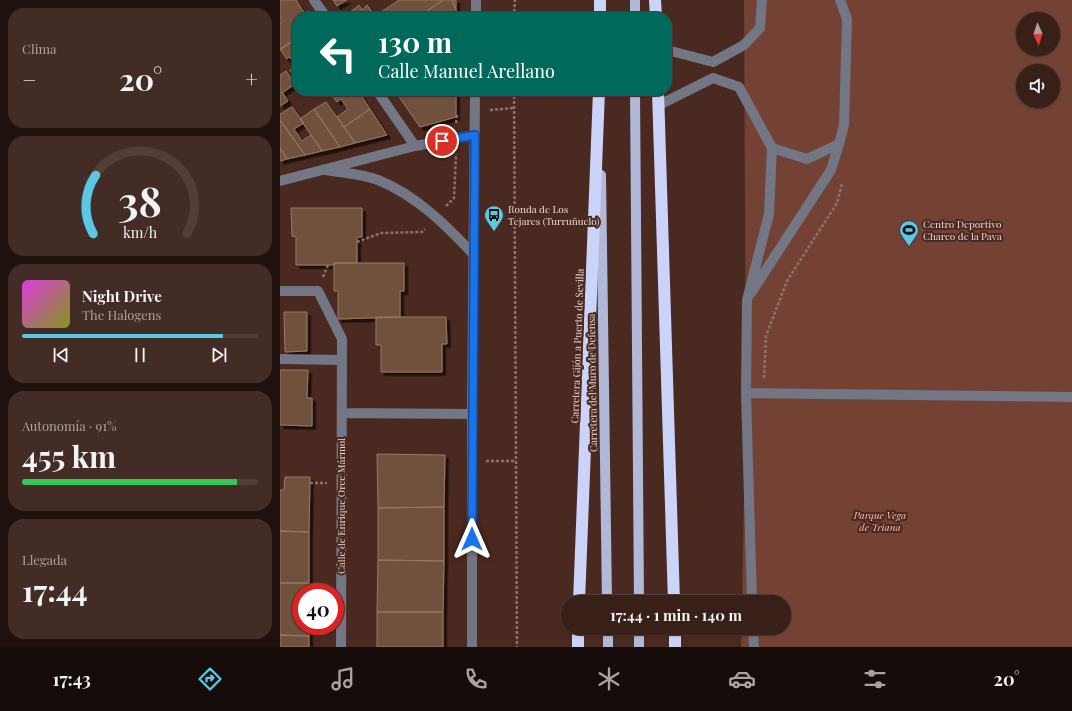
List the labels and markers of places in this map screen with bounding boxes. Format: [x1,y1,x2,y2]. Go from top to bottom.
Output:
pin [425,124,459,158]
place label: Ronda de Los Tejares (Turruñuelo) [508,202,600,228]
bus stop icon: Ronda de Los Tejares (Turruñuelo) [483,204,505,232]
place label: Centro Deportivo Charco de la Pava [923,217,1002,243]
sports icon: Centro Deportivo Charco de la Pava [898,219,920,247]

